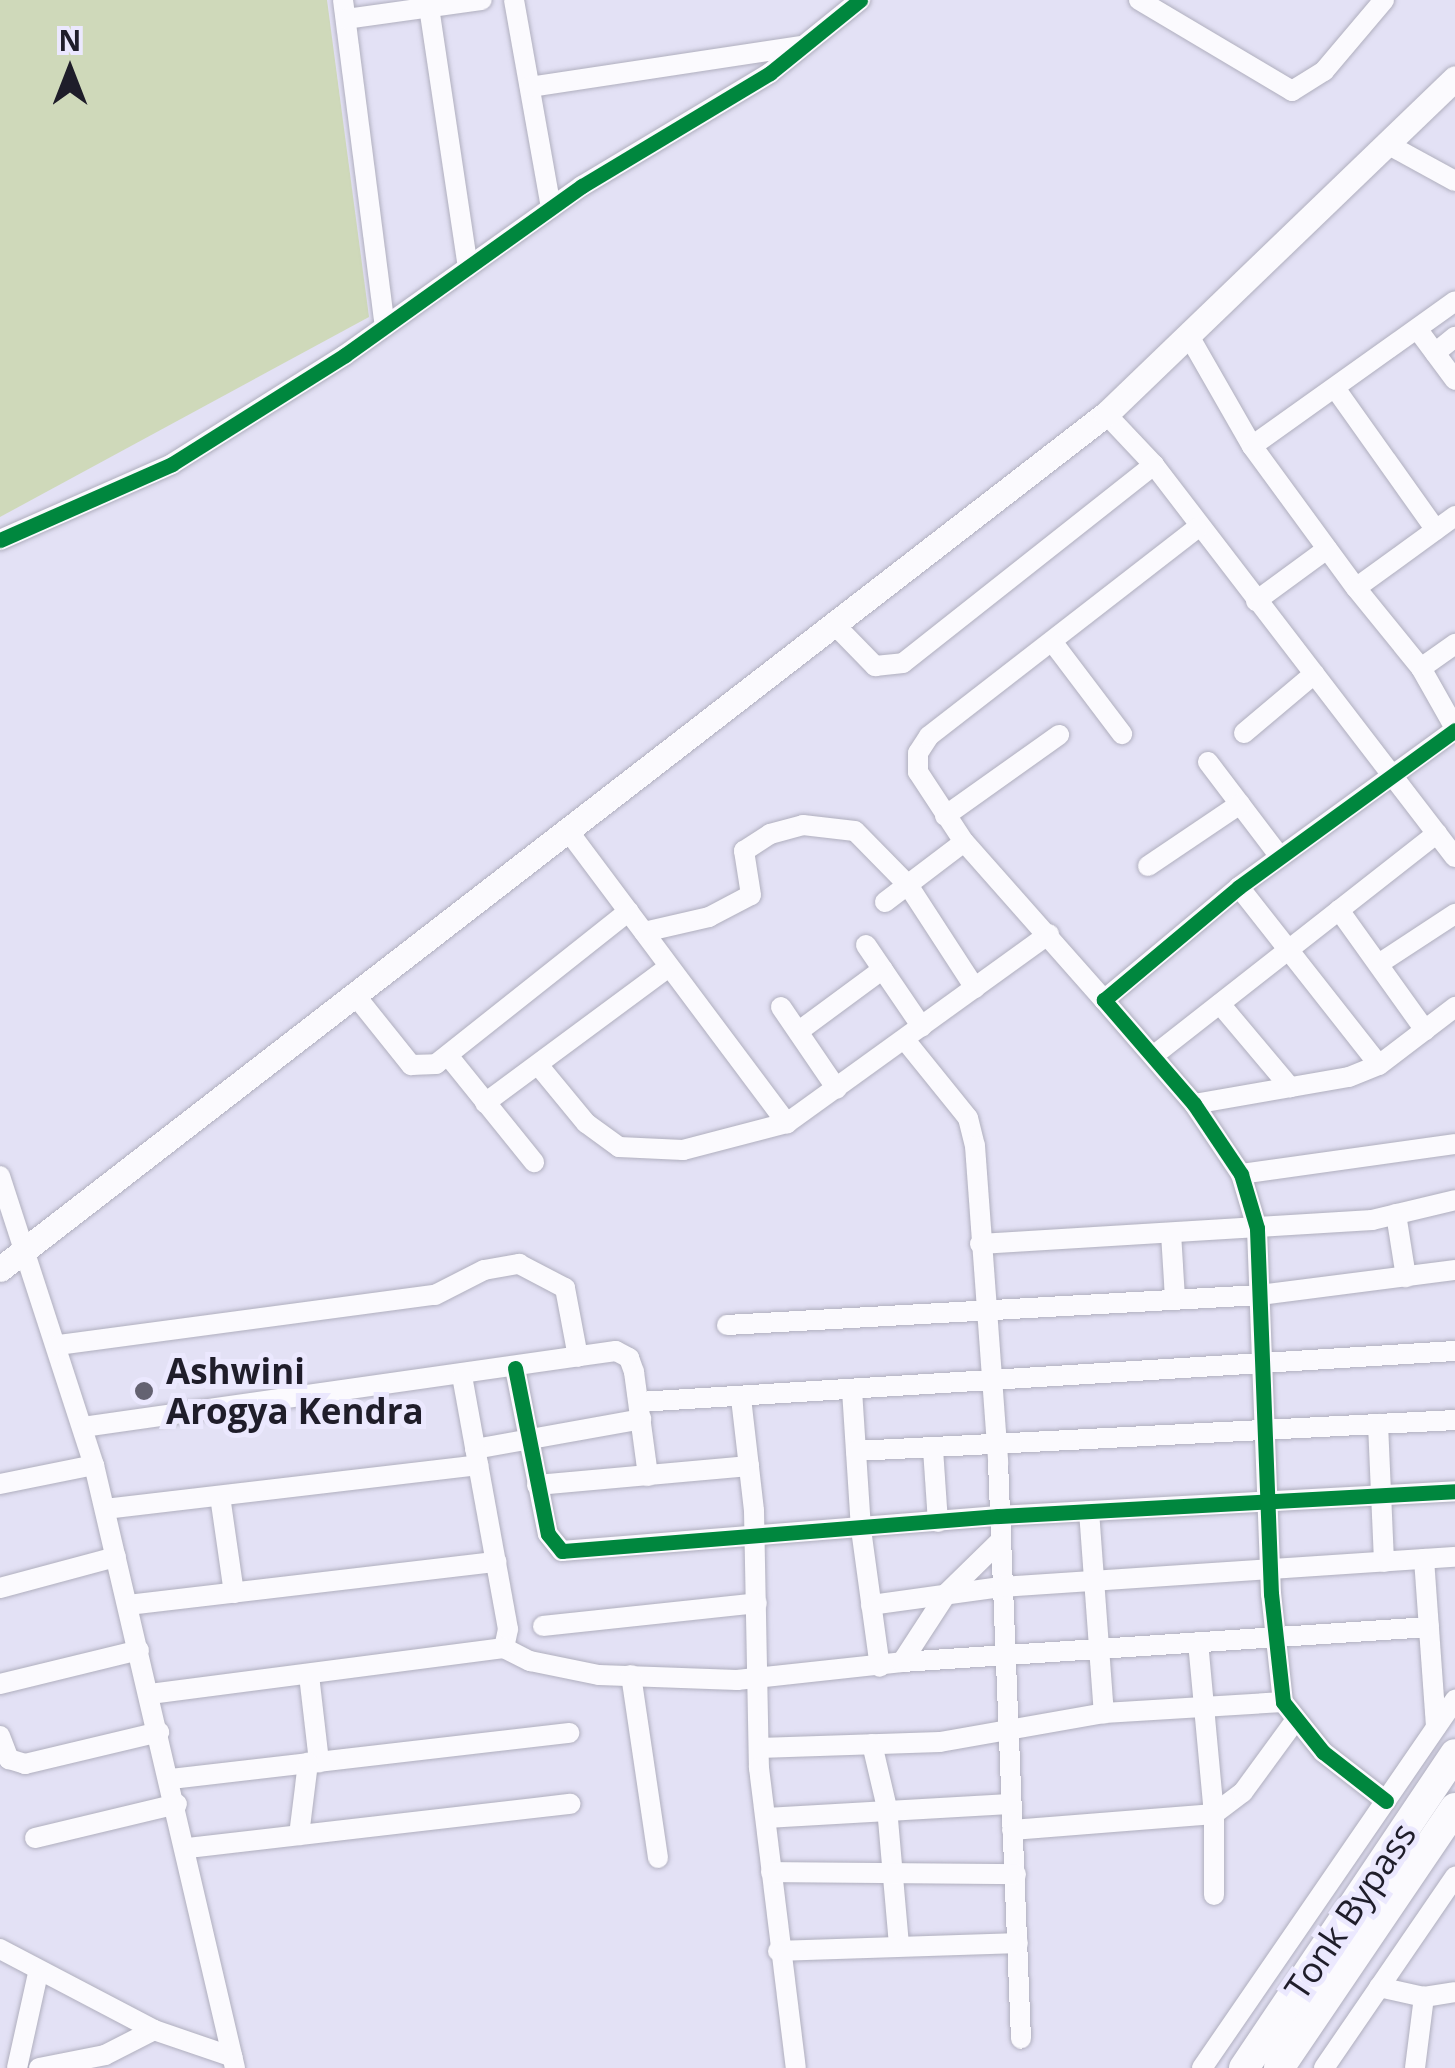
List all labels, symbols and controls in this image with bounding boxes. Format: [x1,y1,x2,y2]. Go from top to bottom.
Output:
north arrow [20,20,120,120]
text: N [59,21,81,59]
place label: Ashwini Arogya Kendra [166,1350,424,1432]
marker: Ashwini Arogya Kendra [131,1378,157,1404]
street label: Tonk Bypass [1276,1815,1424,2007]

